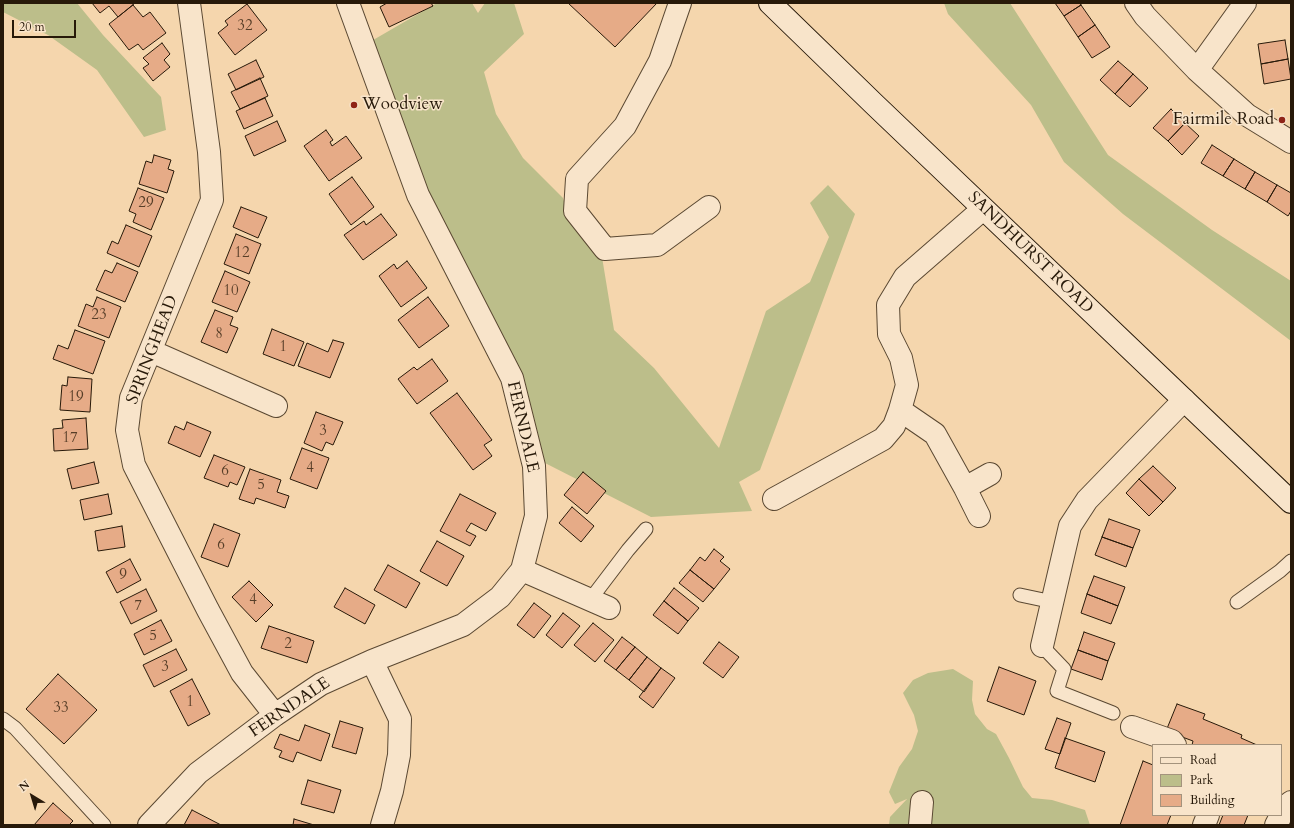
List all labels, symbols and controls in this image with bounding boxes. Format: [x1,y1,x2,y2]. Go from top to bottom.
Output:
scale bar [14,12,78,38]
house number: 32 [237,18,253,36]
text: 20 m [19,19,45,35]
place label: Woodview [362,95,443,115]
marker: Woodview [349,100,359,110]
place label: Fairmile Road [1173,110,1274,130]
marker: Fairmile Road [1277,115,1287,125]
street label: SANDHURST ROAD [963,188,1097,318]
house number: 29 [138,195,154,213]
house number: 12 [234,245,250,263]
house number: 10 [223,283,239,301]
street label: SPRINGHEAD [123,293,183,407]
house number: 23 [91,307,107,325]
house number: 8 [215,326,223,344]
house number: 1 [279,339,287,357]
street label: FERNDALE [502,379,542,475]
house number: 19 [68,389,84,407]
house number: 3 [319,423,327,441]
house number: 17 [62,430,78,448]
house number: 4 [306,460,314,478]
house number: 6 [221,463,229,481]
house number: 5 [257,477,265,495]
house number: 6 [217,537,225,555]
house number: 9 [119,567,127,585]
house number: 4 [249,592,257,610]
house number: 7 [134,598,142,616]
house number: 5 [149,628,157,646]
house number: 2 [284,636,292,654]
house number: 3 [161,659,169,677]
street label: FERNDALE [246,674,334,742]
house number: 1 [186,694,194,712]
house number: 33 [53,700,69,718]
legend [1152,744,1282,816]
text: Road [1190,752,1216,768]
text: Park [1190,772,1213,788]
north arrow [12,776,52,816]
text: N [16,777,33,795]
text: Building [1190,792,1234,808]

